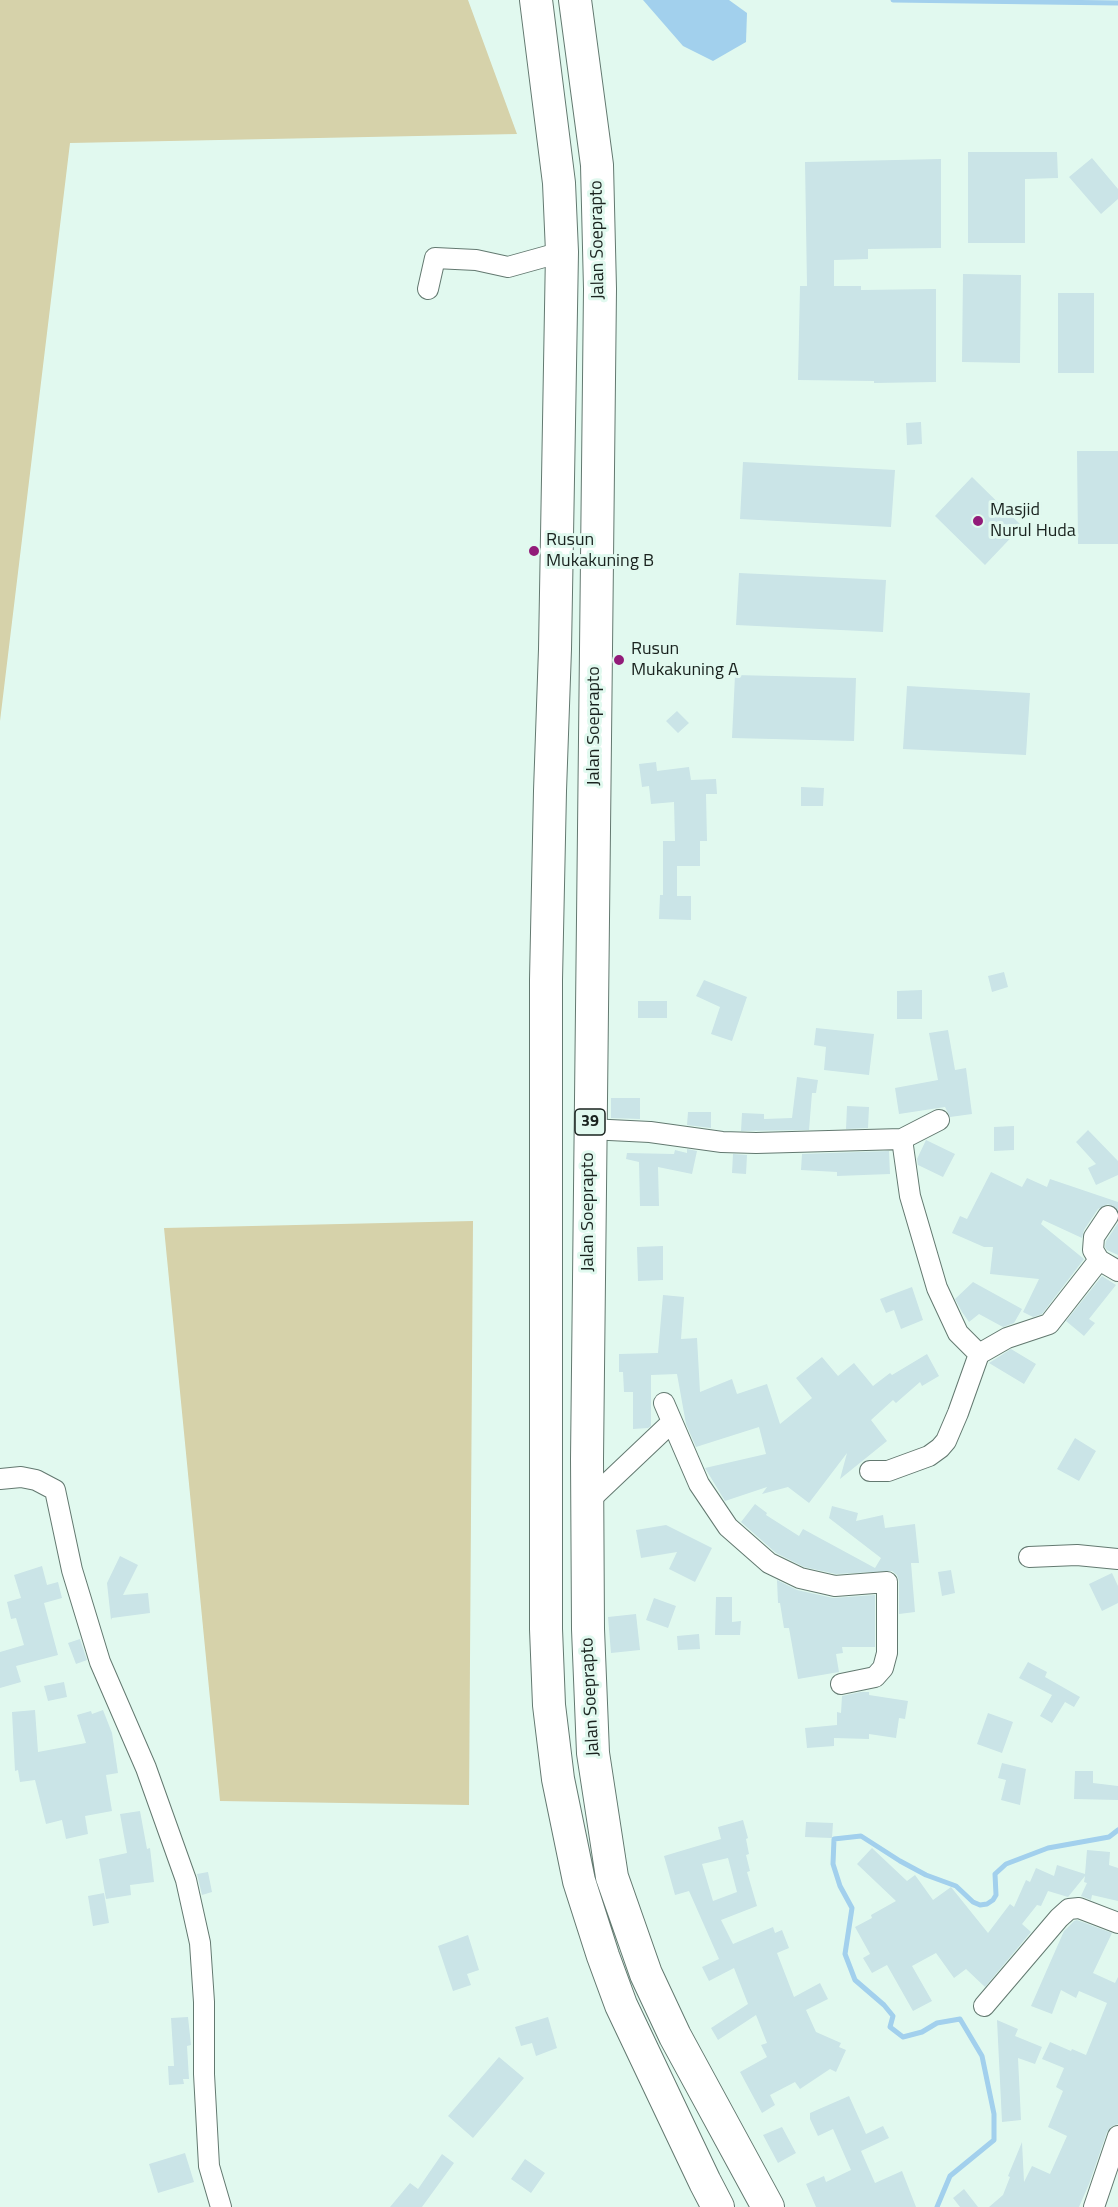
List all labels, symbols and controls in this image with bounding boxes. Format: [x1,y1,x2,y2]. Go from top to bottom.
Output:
street label: Jalan Soeprapto [586,180,610,300]
place label: Masjid Nurul Huda [990,500,1076,542]
marker: Masjid Nurul Huda [971,514,985,528]
place label: Rusun Mukakuning B [546,530,654,572]
marker: Rusun Mukakuning B [527,544,541,558]
place label: Rusun Mukakuning A [631,639,739,682]
marker: Rusun Mukakuning A [612,653,626,667]
street label: Jalan Soeprapto [584,666,606,786]
road number: 39 [575,1109,605,1135]
street label: Jalan Soeprapto [578,1152,600,1272]
street label: Jalan Soeprapto [577,1637,605,1757]

